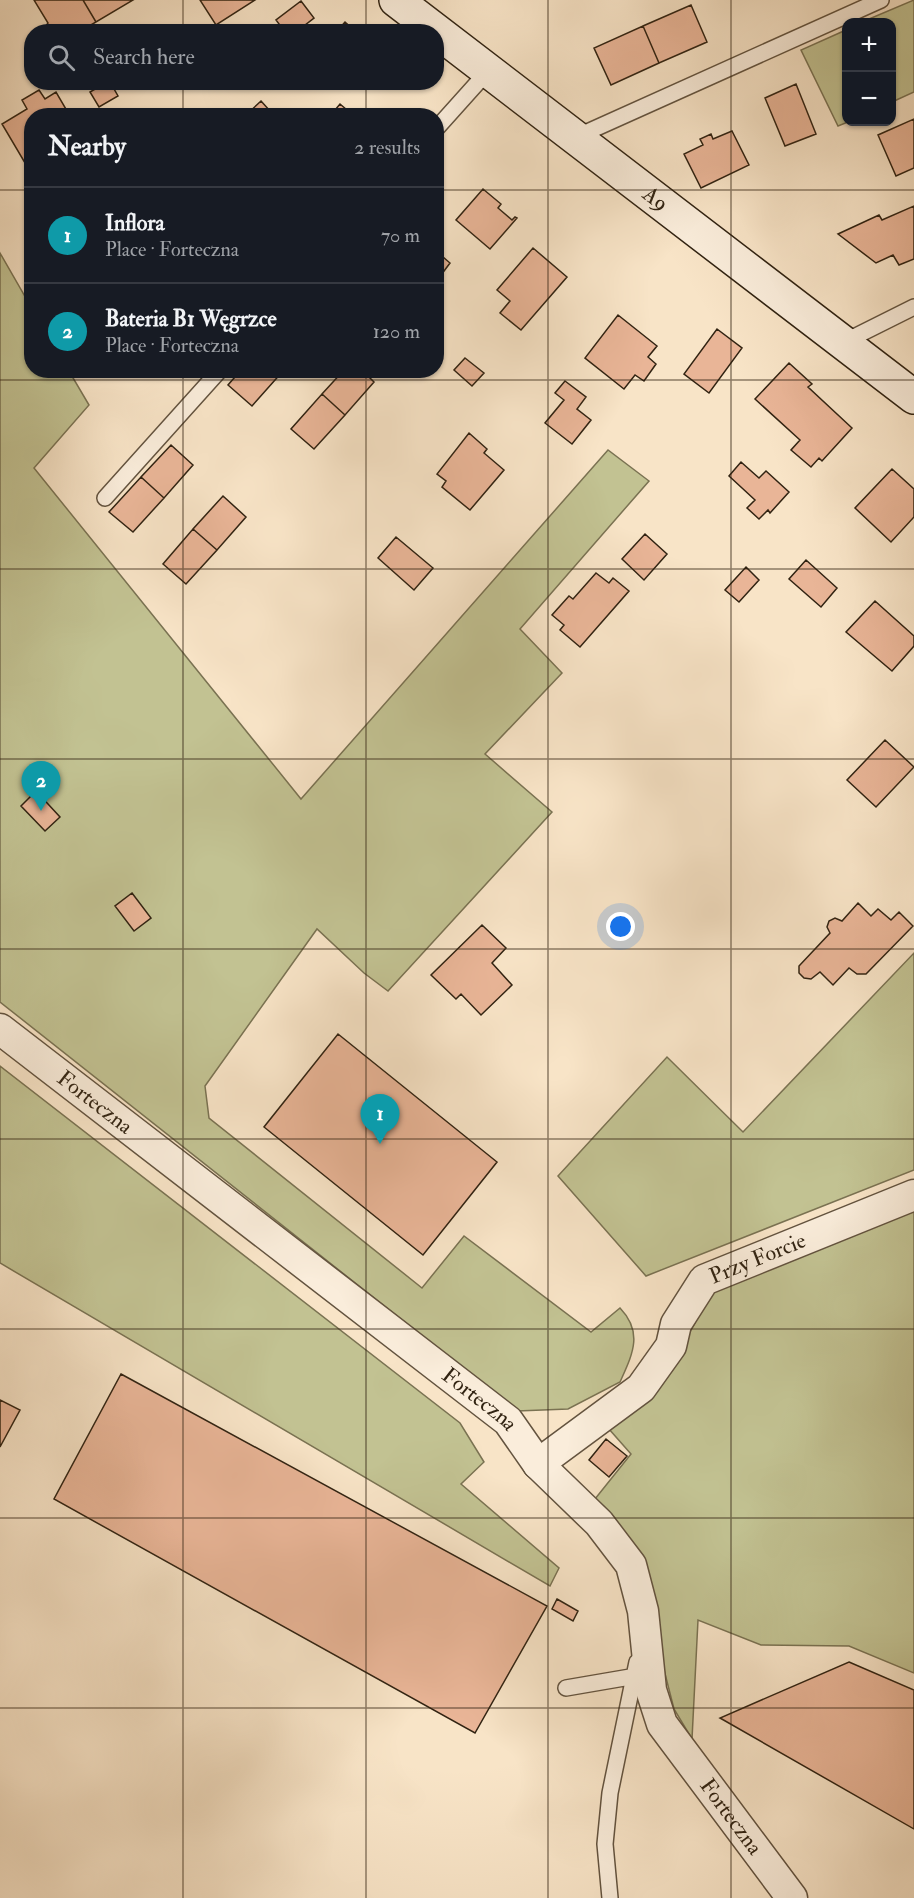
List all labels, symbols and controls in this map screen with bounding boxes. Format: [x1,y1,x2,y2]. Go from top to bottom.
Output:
map controls [842,18,896,126]
button: + [842,18,896,72]
search box [24,24,444,90]
icon: search [45,41,78,74]
text: Search here [93,43,195,71]
button: − [842,72,896,126]
text: Nearby [48,131,126,163]
text: 2 results [354,135,420,160]
street label: A9 [636,180,674,218]
text: Inflora [105,209,164,237]
text: 1 [64,223,71,248]
text: 70 m [381,223,420,248]
text: Place · Forteczna [105,237,239,262]
text: Bateria B1 Węgrzce [105,305,277,333]
text: 2 [62,319,73,344]
text: 120 m [373,319,420,344]
text: Place · Forteczna [105,333,239,358]
pin: 2 [22,762,60,811]
your location [606,912,635,941]
street label: Forteczna [51,1064,139,1141]
pin: 1 [360,1094,400,1144]
street label: Przy Forcie [705,1226,810,1290]
street label: Forteczna [436,1361,525,1437]
street label: Forteczna [694,1773,769,1861]

